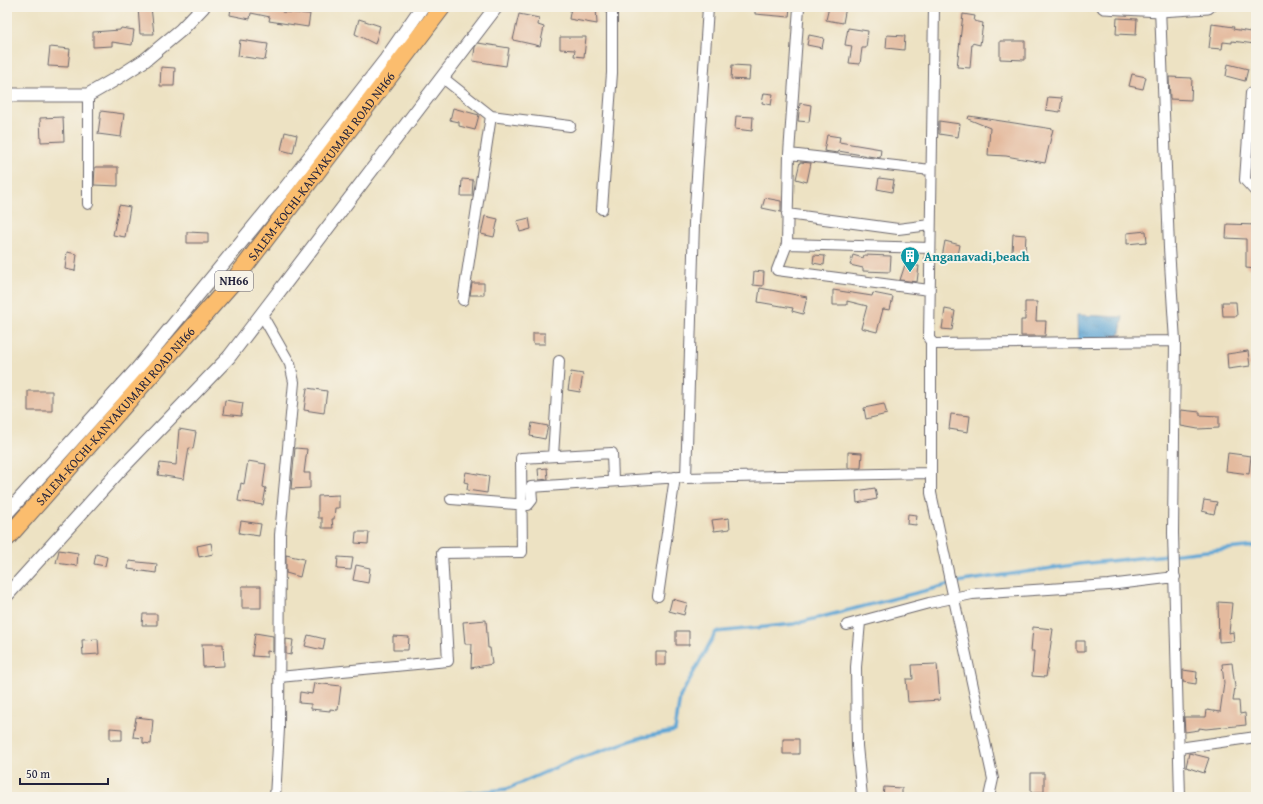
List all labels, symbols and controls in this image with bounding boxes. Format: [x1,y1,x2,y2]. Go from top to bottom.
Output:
street label: SALEM-KOCHI-KANYAKUMARI ROAD NH66 [243,68,399,265]
building icon: Anganavadi,beach [899,245,921,273]
place label: Anganavadi,beach [924,247,1030,266]
road number: NH66 [215,271,253,291]
street label: SALEM-KOCHI-KANYAKUMARI ROAD NH66 [31,322,199,510]
scale bar [20,760,108,786]
text: 50 m [26,765,50,782]

